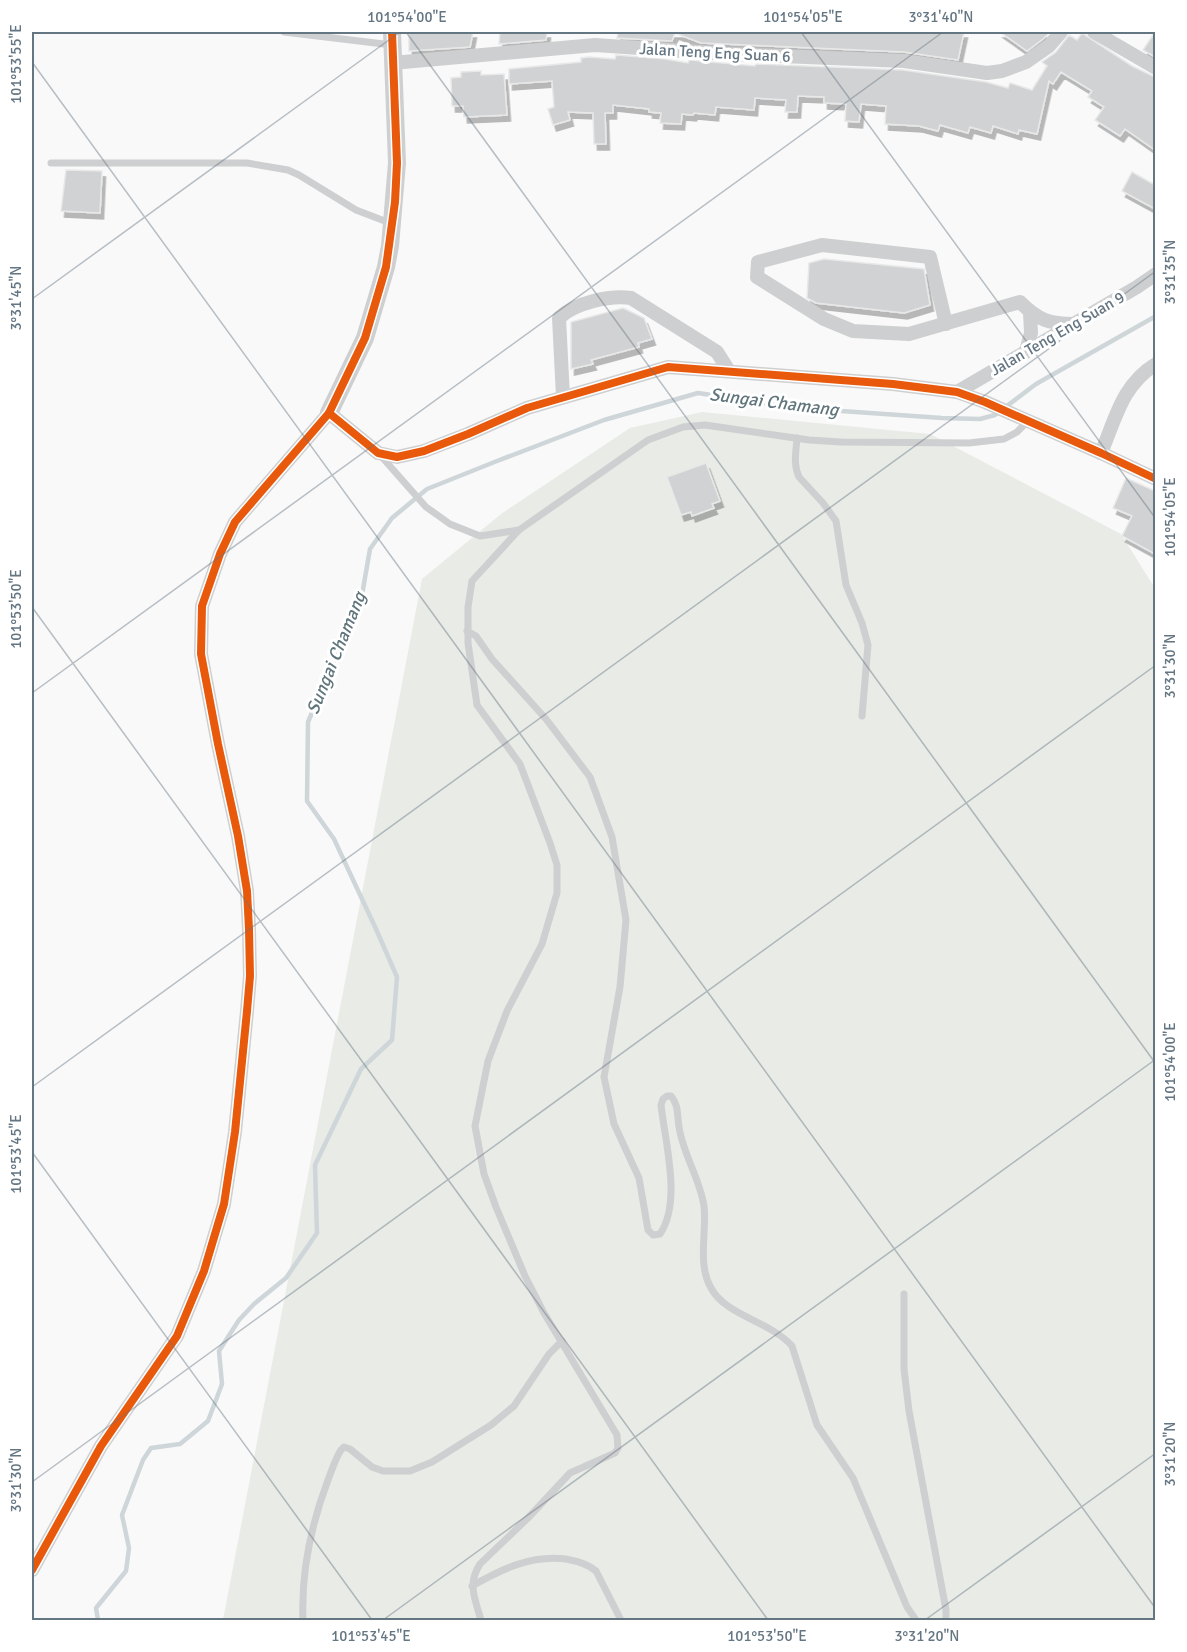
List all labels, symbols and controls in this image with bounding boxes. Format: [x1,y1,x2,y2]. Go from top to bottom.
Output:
text: 101°54'00"E [367,8,447,26]
text: 101°54'05"E [763,8,843,26]
text: 3°31'40"N [908,8,974,26]
text: 101°53'55"E [7,24,25,104]
street label: Jalan Teng Eng Suan 6 [639,39,791,67]
text: 3°31'35"N [1161,239,1179,305]
text: 3°31'45"N [7,265,25,331]
street label: Jalan Teng Eng Suan 9 [987,287,1128,380]
water label: Sungai Chamang [708,383,841,421]
text: 101°54'05"E [1161,477,1179,557]
text: 101°53'50"E [7,569,25,649]
water label: Sungai Chamang [301,587,371,717]
text: 3°31'30"N [1161,633,1179,699]
text: 101°54'00"E [1161,1022,1179,1102]
text: 101°53'45"E [7,1114,25,1194]
text: 3°31'20"N [1161,1421,1179,1487]
text: 3°31'30"N [7,1447,25,1513]
text: 101°53'45"E [331,1627,411,1645]
text: 101°53'50"E [727,1627,807,1645]
text: 3°31'20"N [894,1627,960,1645]

